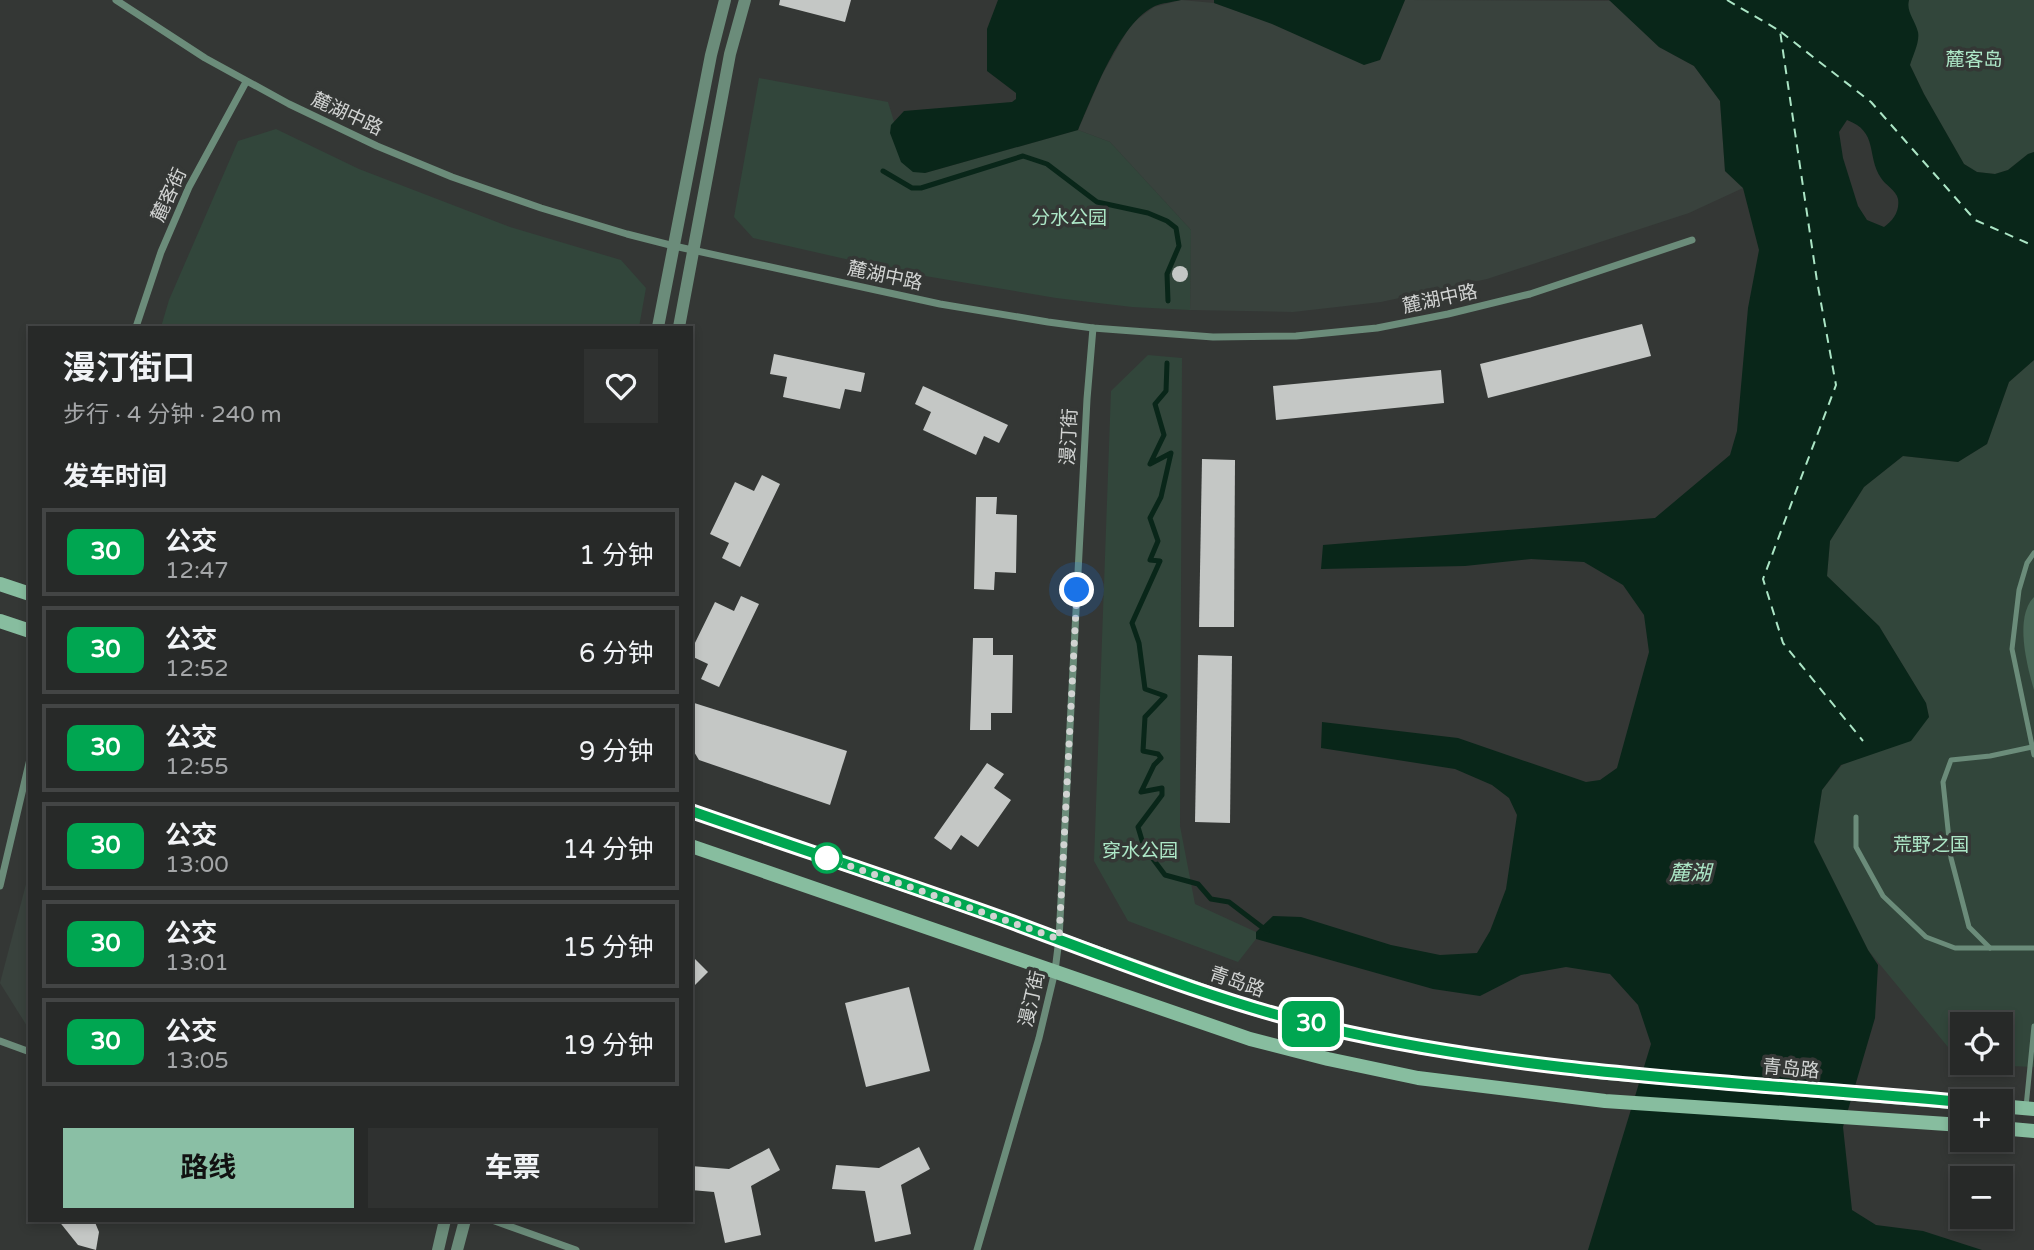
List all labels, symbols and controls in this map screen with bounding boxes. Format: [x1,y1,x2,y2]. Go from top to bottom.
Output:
park label: 麓客岛 [1945,49,2003,71]
street label: 麓湖中路 [308,88,386,140]
street label: 麓客街 [147,165,191,225]
park label: 分水公园 [1031,207,1107,229]
street label: 麓湖中路 [846,257,924,295]
street label: 麓湖中路 [1401,280,1479,318]
text: 漫汀街口 [63,349,195,388]
button: heart [584,349,658,423]
text: 步行 · 4 分钟 · 240 m [63,401,282,429]
street label: 漫汀街 [1057,408,1081,466]
text: 发车时间 [63,461,167,492]
text: 公交 [165,526,217,557]
text: 30 [90,537,121,566]
text: 1 分钟 [579,540,654,571]
text: 12:47 [165,557,229,585]
your location [1059,572,1094,607]
text: 公交 [165,624,217,655]
text: 30 [90,635,121,664]
text: 6 分钟 [579,638,654,669]
text: 12:52 [165,655,229,683]
text: 公交 [165,722,217,753]
text: 30 [90,733,121,762]
text: 9 分钟 [579,736,654,767]
text: 12:55 [165,753,229,781]
text: 公交 [165,820,217,851]
text: 30 [90,831,121,860]
text: 14 分钟 [563,834,654,865]
park label: 荒野之国 [1893,834,1969,856]
park label: 穿水公园 [1102,840,1178,862]
unlabelled marker [812,843,842,873]
text: 13:00 [165,851,229,879]
water label: 麓湖 [1669,861,1714,886]
text: 公交 [165,918,217,949]
text: 30 [90,929,121,958]
text: 15 分钟 [563,932,654,963]
text: 13:01 [165,949,229,977]
street label: 青岛路 [1206,962,1268,1002]
street label: 漫汀街 [1015,969,1049,1029]
line badge: 30 [1280,1001,1342,1047]
text: 30 [1296,1009,1326,1038]
map controls [1950,1012,2013,1229]
button: locate [1950,1012,2013,1075]
text: 公交 [165,1016,217,1047]
text: 30 [90,1027,121,1056]
text: 19 分钟 [563,1030,654,1061]
text: 13:05 [165,1047,229,1075]
street label: 青岛路 [1762,1056,1820,1082]
button: + [1950,1089,2013,1152]
button: 路线 [63,1128,354,1208]
button: 车票 [368,1128,658,1208]
button: − [1950,1166,2013,1229]

